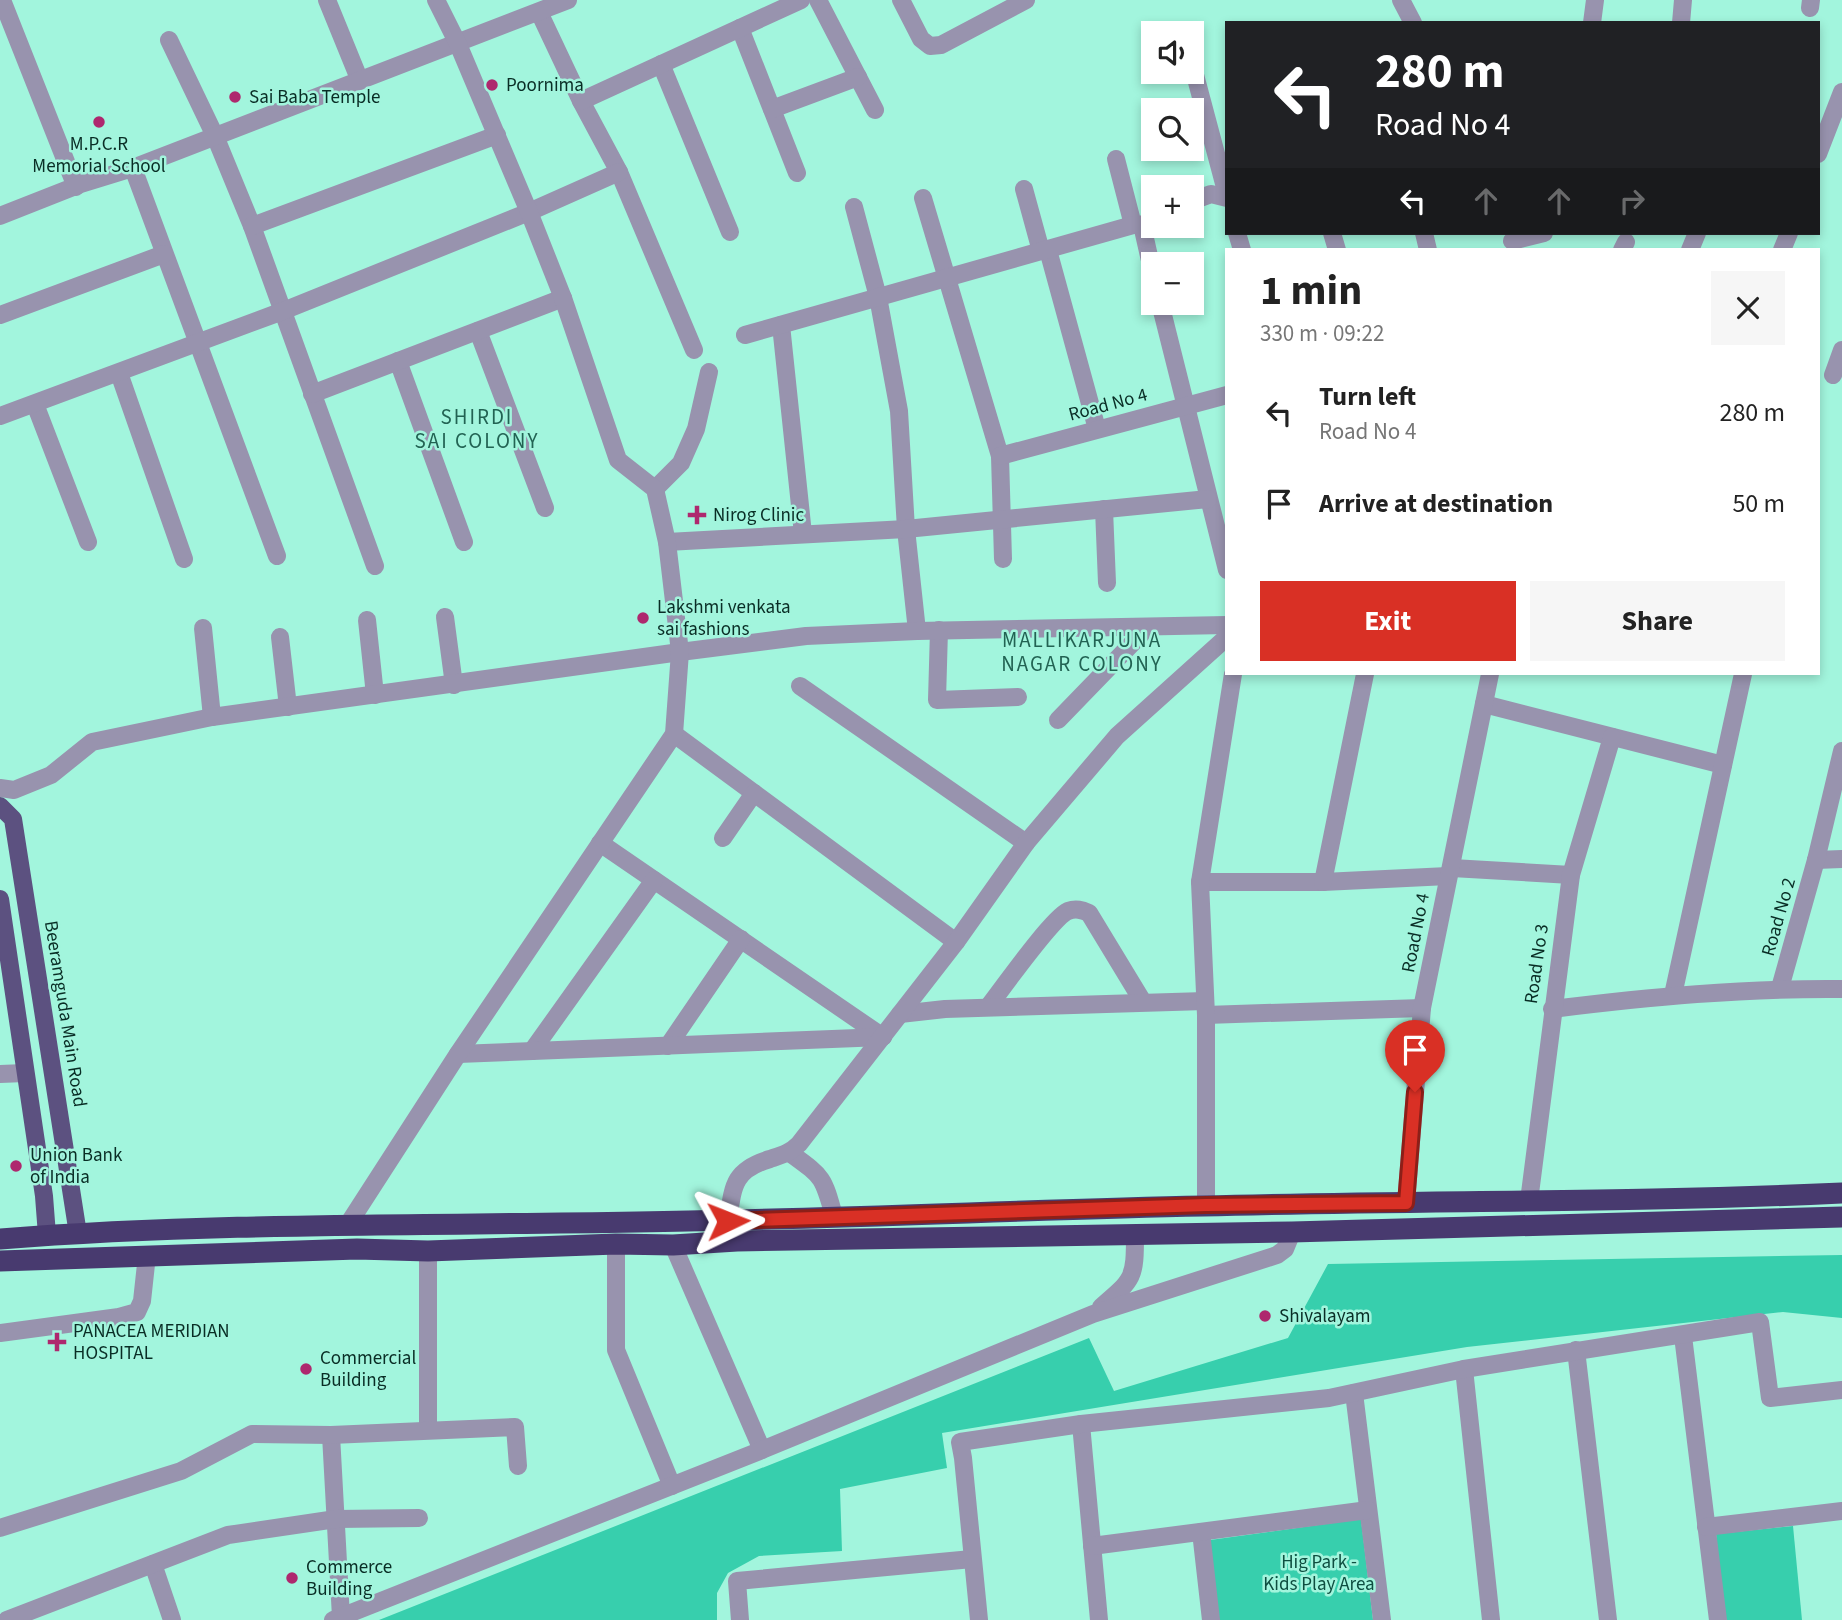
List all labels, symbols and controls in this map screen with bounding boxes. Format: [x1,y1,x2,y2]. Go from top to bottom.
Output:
map controls [1141,21,1204,315]
button: sound [1141,21,1204,84]
text: 280 m [1375,37,1504,107]
icon: left [1260,49,1351,140]
place label: Poornima [506,72,584,99]
marker: Poornima [484,77,500,93]
place label: Sai Baba Temple [249,84,380,111]
marker: Sai Baba Temple [227,89,243,105]
button: search [1141,98,1204,161]
text: Road No 4 [1375,102,1510,148]
marker: M.P.C.R Memorial School [91,114,107,130]
place label: M.P.C.R Memorial School [32,131,166,180]
button: + [1141,175,1204,238]
icon: left [1394,182,1432,220]
icon: ahead [1467,182,1505,220]
icon: ahead [1540,182,1578,220]
icon: right [1613,182,1651,220]
button: − [1141,252,1204,315]
text: 1 min [1260,261,1362,321]
button: close [1711,271,1785,345]
text: 330 m · 09:22 [1260,317,1384,350]
text: Turn left [1319,378,1416,415]
street label: Road No 4 [1066,382,1150,428]
icon: left [1260,394,1298,432]
text: 280 m [1719,394,1785,431]
district label: SHIRDI SAI COLONY [415,402,539,456]
text: Road No 4 [1319,415,1416,448]
icon: arrive [1260,485,1298,523]
text: Arrive at destination [1319,485,1553,522]
text: 50 m [1732,485,1785,522]
place label: Nirog Clinic [713,502,804,529]
marker: Nirog Clinic [687,505,707,525]
button: Exit [1260,581,1516,661]
button: Share [1530,581,1785,661]
place label: Lakshmi venkata sai fashions [657,594,790,643]
marker: Lakshmi venkata sai fashions [635,610,651,626]
district label: MALLIKARJUNA NAGAR COLONY [1001,625,1163,679]
street label: Road No 2 [1755,875,1803,959]
street label: Road No 4 [1395,891,1437,975]
street label: Beeramguda Main Road [37,919,93,1109]
street label: Road No 3 [1518,922,1556,1006]
pin [1385,1020,1445,1092]
icon: arrive [1396,1031,1434,1069]
place label: Union Bank of India [30,1142,123,1191]
marker: Union Bank of India [8,1158,24,1174]
position arrow [691,1184,765,1258]
place label: Shivalayam [1279,1303,1370,1330]
marker: Shivalayam [1257,1308,1273,1324]
place label: PANACEA MERIDIAN HOSPITAL [73,1318,230,1367]
marker: PANACEA MERIDIAN HOSPITAL [47,1332,67,1352]
place label: Commercial Building [320,1345,416,1394]
marker: Commercial Building [298,1361,314,1377]
park label: Hig Park - Kids Play Area [1263,1549,1375,1598]
place label: Commerce Building [306,1554,392,1603]
marker: Commerce Building [284,1570,300,1586]

